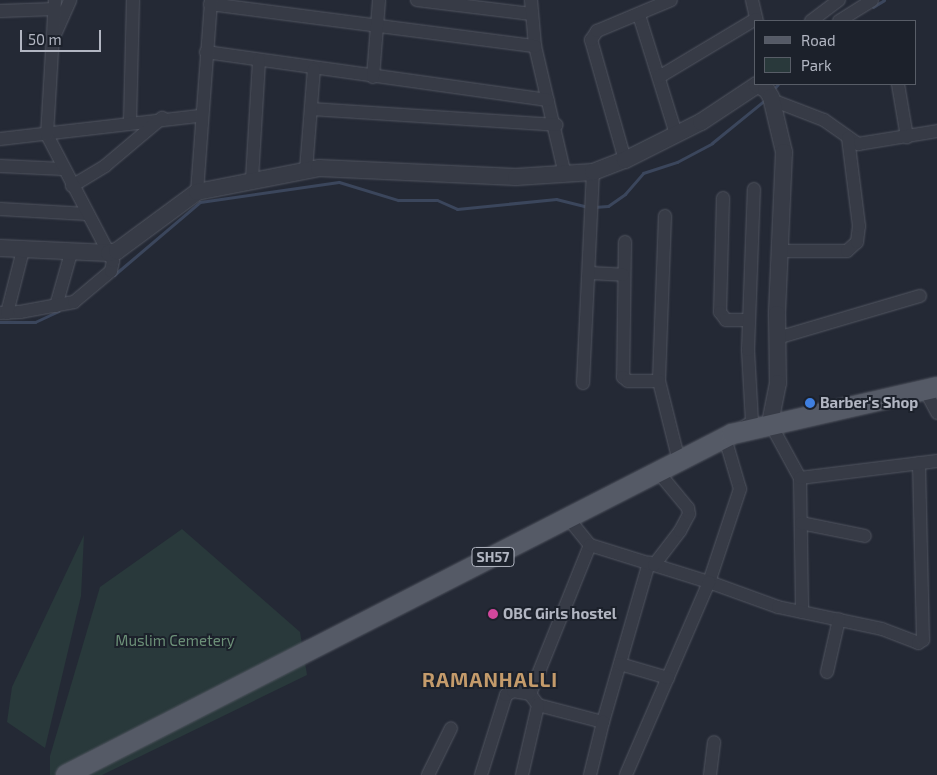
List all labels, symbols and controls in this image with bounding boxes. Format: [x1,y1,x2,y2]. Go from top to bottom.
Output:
scale bar [22,20,104,52]
legend [754,20,917,85]
text: 50 m [28,30,62,48]
text: Road [801,31,836,49]
text: Park [801,56,832,74]
place label: Barber's Shop [820,394,918,412]
marker: Barber's Shop [804,397,816,409]
road number: SH57 [470,546,516,568]
place label: OBC Girls hostel [503,605,617,623]
marker: OBC Girls hostel [487,608,499,620]
park label: Muslim Cemetery [115,632,235,650]
district label: RAMANHALLI [421,667,559,691]

